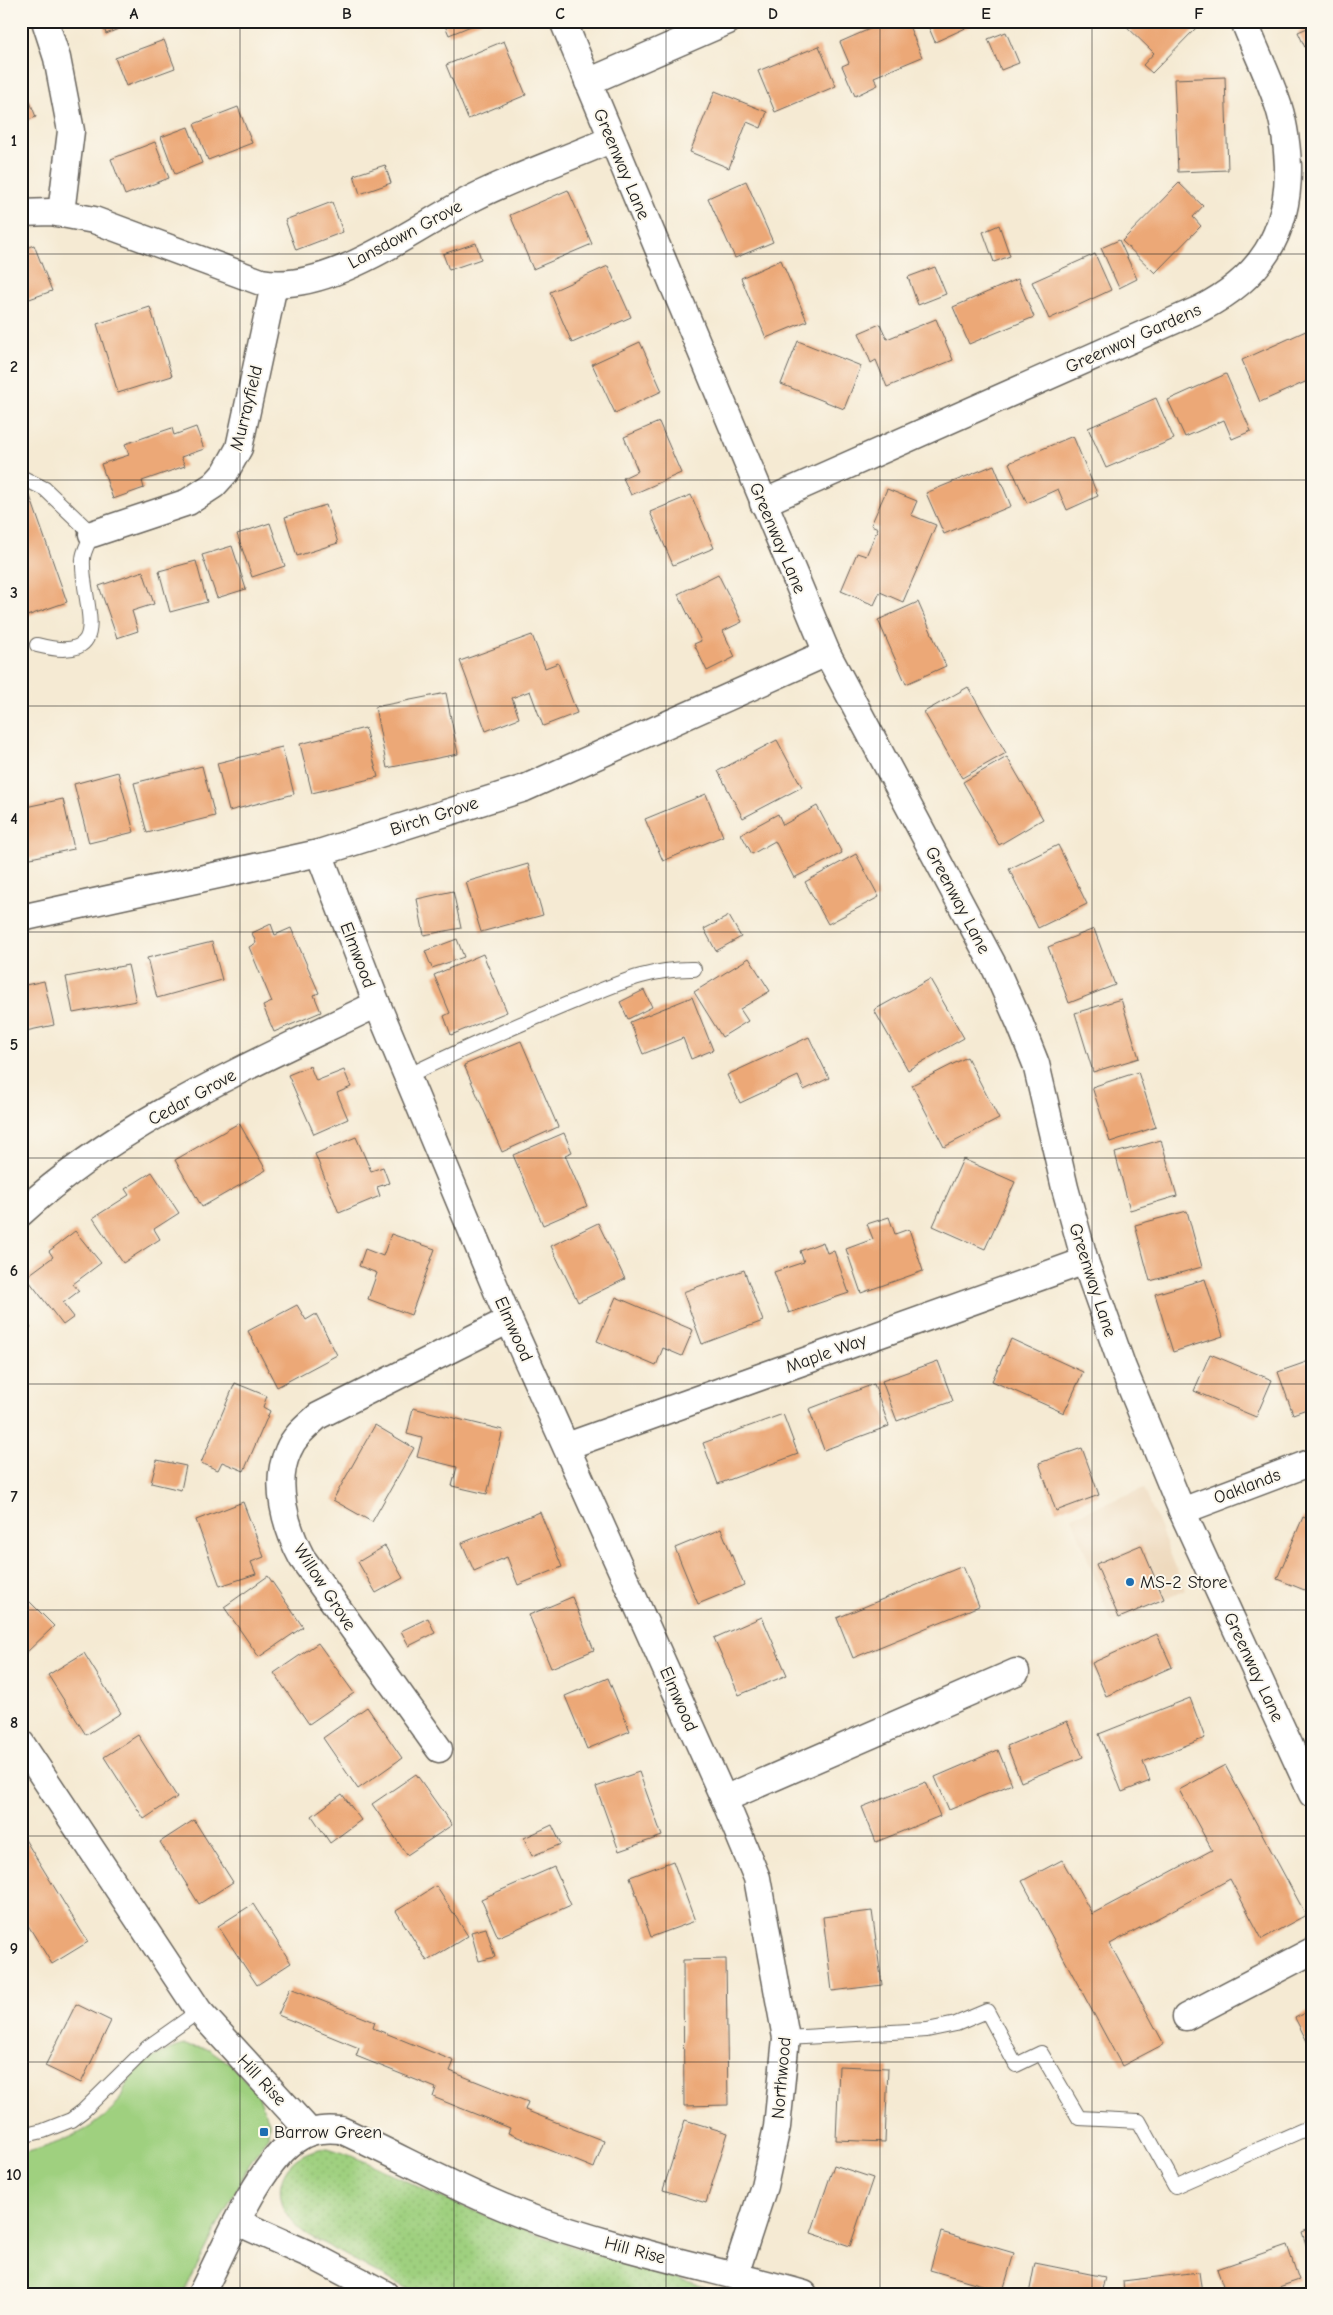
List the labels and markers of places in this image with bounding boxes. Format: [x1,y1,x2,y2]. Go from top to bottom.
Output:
place label: MS-2 Store [1140,1572,1228,1593]
marker: MS-2 Store [1124,1576,1136,1588]
place label: Barrow Green [274,2122,382,2143]
marker: Barrow Green [258,2126,270,2138]

